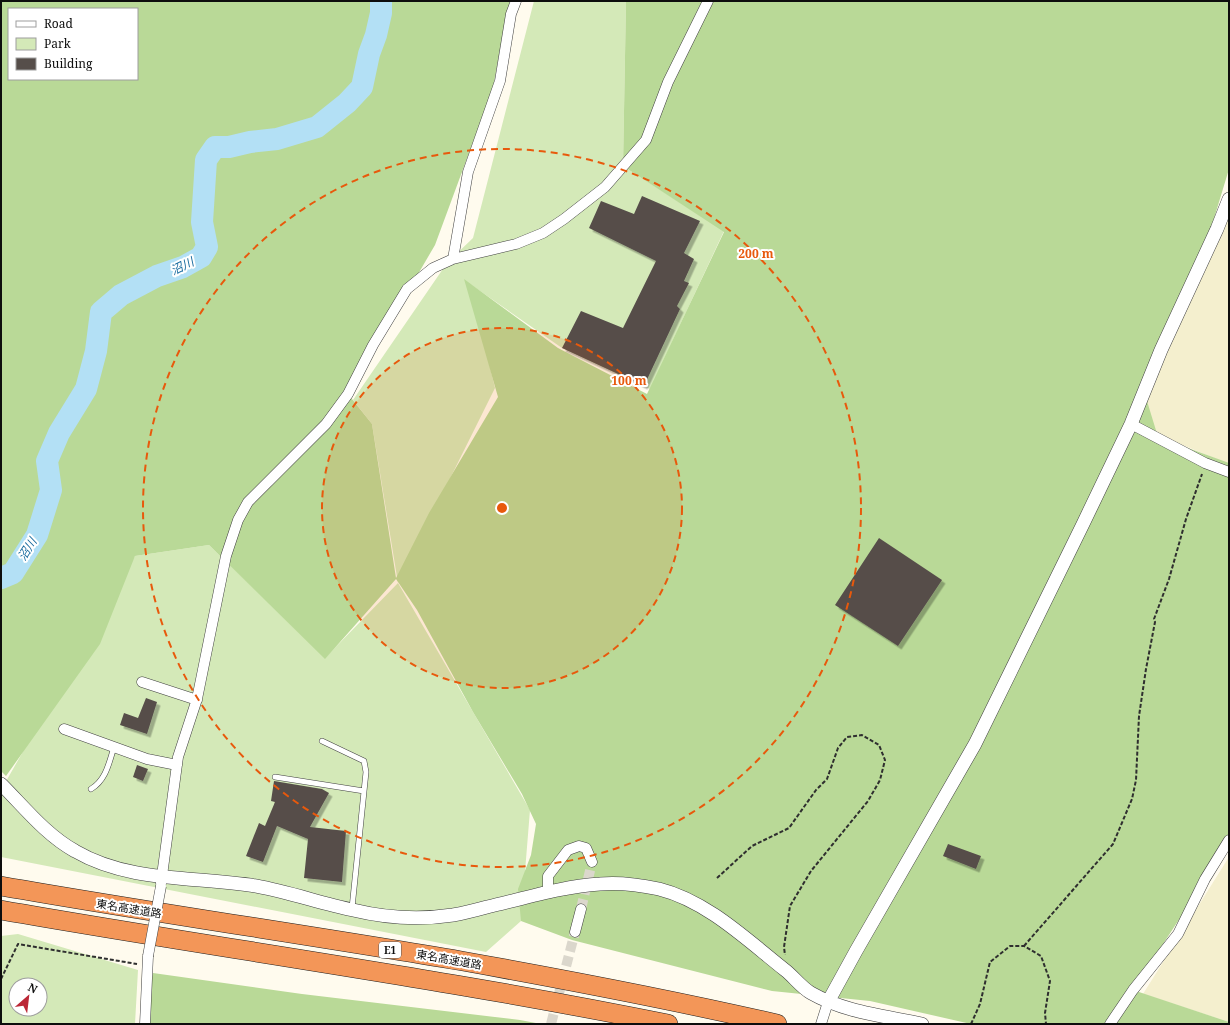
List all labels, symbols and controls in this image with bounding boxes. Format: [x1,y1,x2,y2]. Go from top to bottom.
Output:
legend [8,8,138,80]
text: Road [44,15,74,32]
text: Park [44,35,72,52]
text: Building [44,55,93,72]
text: 200 m [738,245,774,262]
water label: 沼川 [167,252,198,279]
text: 100 m [611,372,647,389]
centre of rings [495,501,509,515]
water label: 沼川 [13,533,42,564]
street label: 東名高速道路 [95,895,163,921]
road number: E1 [379,942,401,958]
street label: 東名高速道路 [415,946,483,972]
north arrow [8,977,48,1017]
text: N [26,979,41,997]

